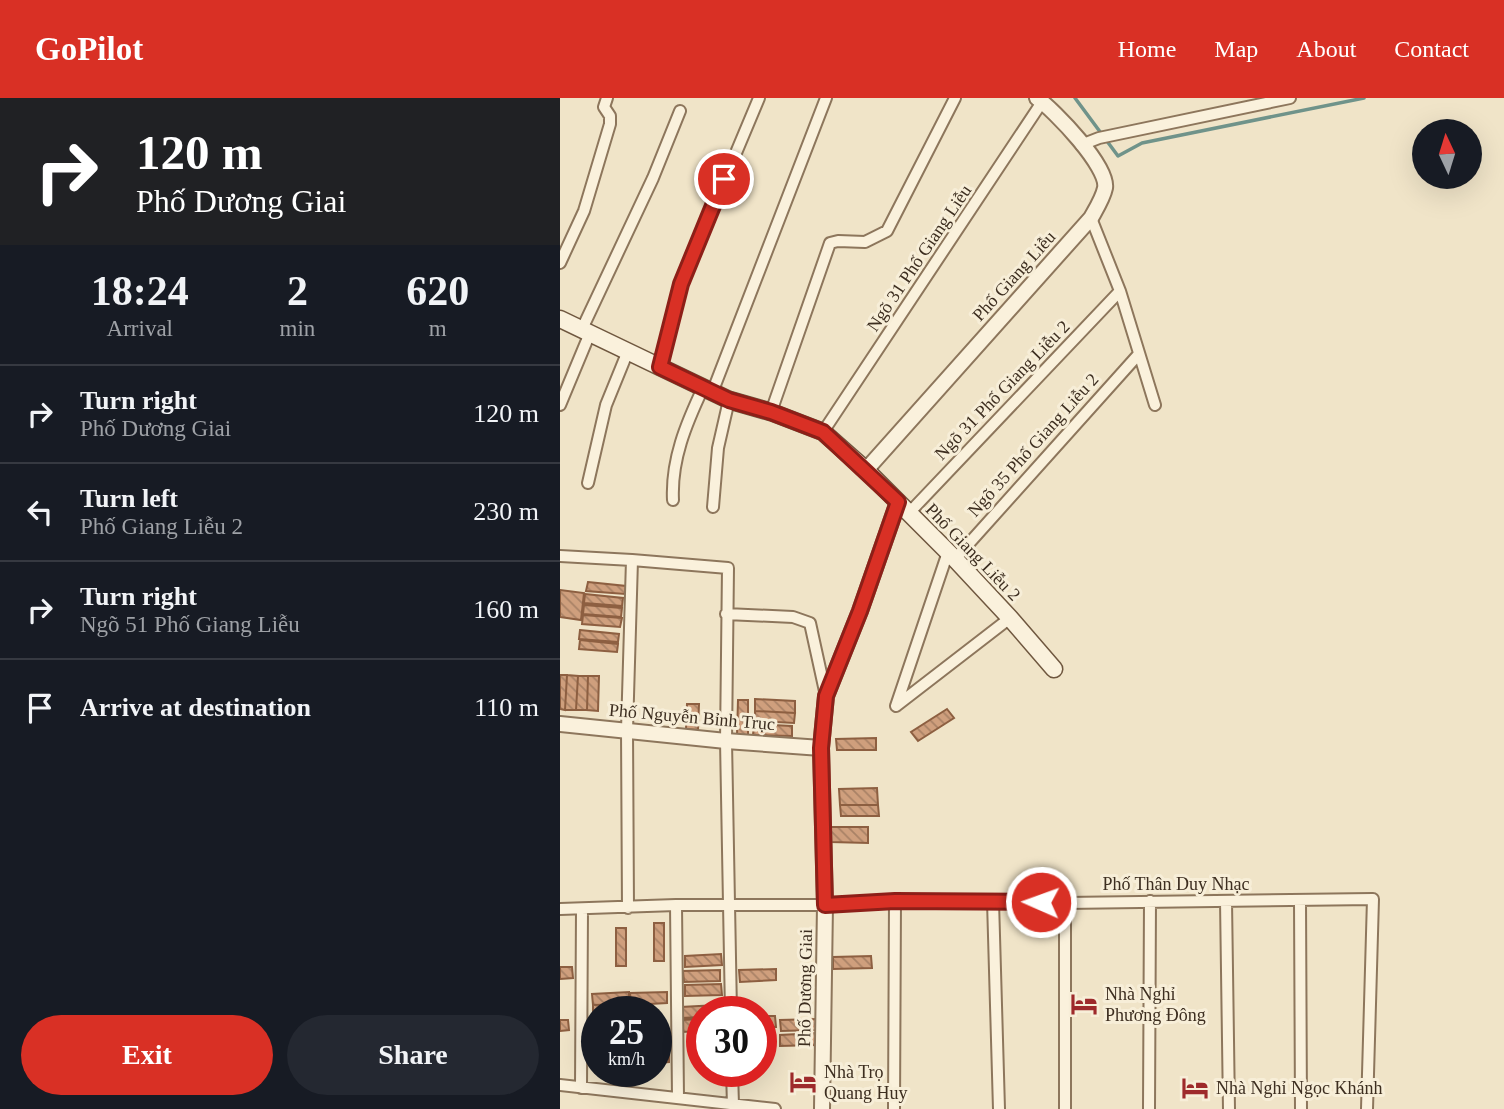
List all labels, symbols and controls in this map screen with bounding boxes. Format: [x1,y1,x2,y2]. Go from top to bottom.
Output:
text: GoPilot [35,31,143,67]
text: Home [1118,36,1176,62]
text: Map [1214,36,1258,62]
text: About [1296,36,1356,62]
text: Contact [1394,36,1469,62]
north arrow [1412,119,1482,189]
map controls [1412,119,1482,189]
text: 120 m [136,125,263,180]
icon: right [21,126,112,217]
pin [694,149,754,209]
icon: arrive [705,160,743,198]
street label: Ngõ 31 Phố Giang Liễu [863,181,975,335]
text: Phố Dương Giai [136,183,346,219]
street label: Phố Giang Liễu [968,227,1060,325]
text: 18:24 [91,268,189,314]
text: 2 [287,268,308,314]
text: 620 [406,268,469,314]
text: Arrival [107,316,173,341]
text: min [280,316,315,341]
text: m [429,316,447,341]
street label: Ngõ 31 Phố Giang Liễu 2 [930,316,1074,464]
street label: Ngõ 35 Phố Giang Liễu 2 [964,369,1102,521]
text: Turn right [80,386,197,415]
icon: right [21,395,59,433]
text: 120 m [473,399,539,428]
text: Phố Dương Giai [80,416,231,441]
text: Turn left [80,484,178,513]
icon: left [21,493,59,531]
text: 230 m [473,497,539,526]
street label: Phố Giang Liễu 2 [922,499,1024,605]
text: Phố Giang Liễu 2 [80,514,243,539]
text: Turn right [80,582,197,611]
icon: right [21,591,59,629]
text: 160 m [473,595,539,624]
text: Ngõ 51 Phố Giang Liễu [80,612,300,637]
icon: arrive [21,689,59,727]
text: Arrive at destination [80,693,311,722]
text: 110 m [474,693,539,722]
street label: Phố Nguyễn Bỉnh Trục [608,700,776,734]
position arrow [1004,865,1078,939]
street label: Phố Thân Duy Nhạc [1102,874,1250,894]
street label: Phố Dương Giai [794,929,816,1047]
place label: Nhà Nghỉ Phương Đông [1105,984,1206,1025]
hotel icon: Nhà Nghỉ Phương Đông [1069,989,1099,1019]
speed limit sign: 30 [686,996,777,1087]
text: 25 [609,1013,644,1052]
button: Exit [21,1015,273,1095]
button: Share [287,1015,539,1095]
text: km/h [608,1049,645,1069]
place label: Nhà Trọ Quang Huy [824,1062,908,1103]
hotel icon: Nhà Trọ Quang Huy [788,1067,818,1097]
hotel icon: Nhà Nghỉ Ngọc Khánh [1180,1073,1210,1103]
place label: Nhà Nghỉ Ngọc Khánh [1216,1078,1382,1098]

